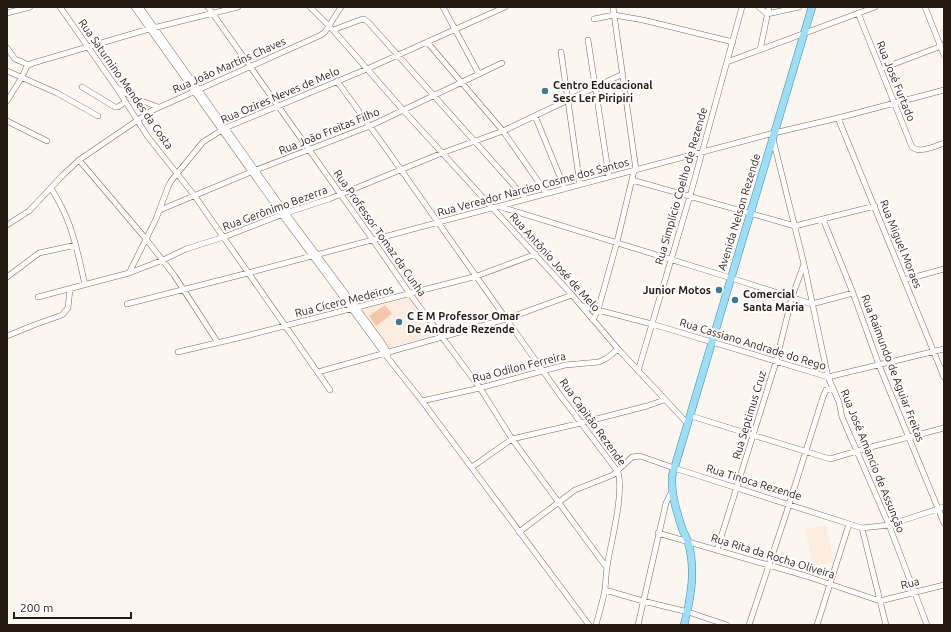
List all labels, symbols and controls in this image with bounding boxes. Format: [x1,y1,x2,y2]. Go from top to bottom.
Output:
street label: Rua Saturnino Mendes da Costa [76,17,176,151]
street label: Rua João Martins Chaves [171,35,288,95]
street label: Rua José Furtado [874,39,918,123]
street label: Rua Ozires Neves de Melo [219,65,341,125]
place label: Centro Educacional Sesc Ler Piripiri [553,79,653,104]
marker: Centro Educacional Sesc Ler Piripiri [540,86,550,96]
street label: Rua João Freitas Filho [277,105,381,157]
street label: Rua Simplício Coelho de Rezende [653,106,709,266]
street label: Avenida Nelson Rezende [715,152,763,272]
street label: Rua Vereador Narciso Cosme dos Santos [436,156,630,218]
street label: Rua Professor Tomaz da Cunha [332,167,428,299]
street label: Rua Gerônimo Bezerra [221,183,329,233]
street label: Rua Miguel Moraes [878,198,924,290]
street label: Rua Antônio José de Melo [508,210,602,314]
street label: Rua Cícero Medeiros [293,283,395,319]
place label: Junior Motos [643,284,711,296]
marker: Junior Motos [714,285,724,295]
place label: Comercial Santa Maria [743,288,804,313]
street label: Rua Raimundo de Aguiar Freitas [859,293,927,444]
marker: Comercial Santa Maria [730,295,740,305]
place label: C E M Professor Omar De Andrade Rezende [407,310,520,335]
street label: Rua Cassiano Andrade do Rego [678,316,828,372]
marker: C E M Professor Omar De Andrade Rezende [394,317,404,327]
street label: Rua Odilon Ferreira [471,350,567,384]
street label: Rua Septimus Cruz [730,369,768,461]
street label: Rua Capitão Rezende [557,376,629,468]
street label: Rua José Amancio de Assunção [839,388,907,534]
street label: Rua Tinoca Rezende [705,462,803,502]
street label: Rua Rita da Rocha Oliveira [710,531,836,581]
street label: Rua [899,575,921,591]
scale bar [14,594,131,620]
text: 200 m [20,601,53,614]

